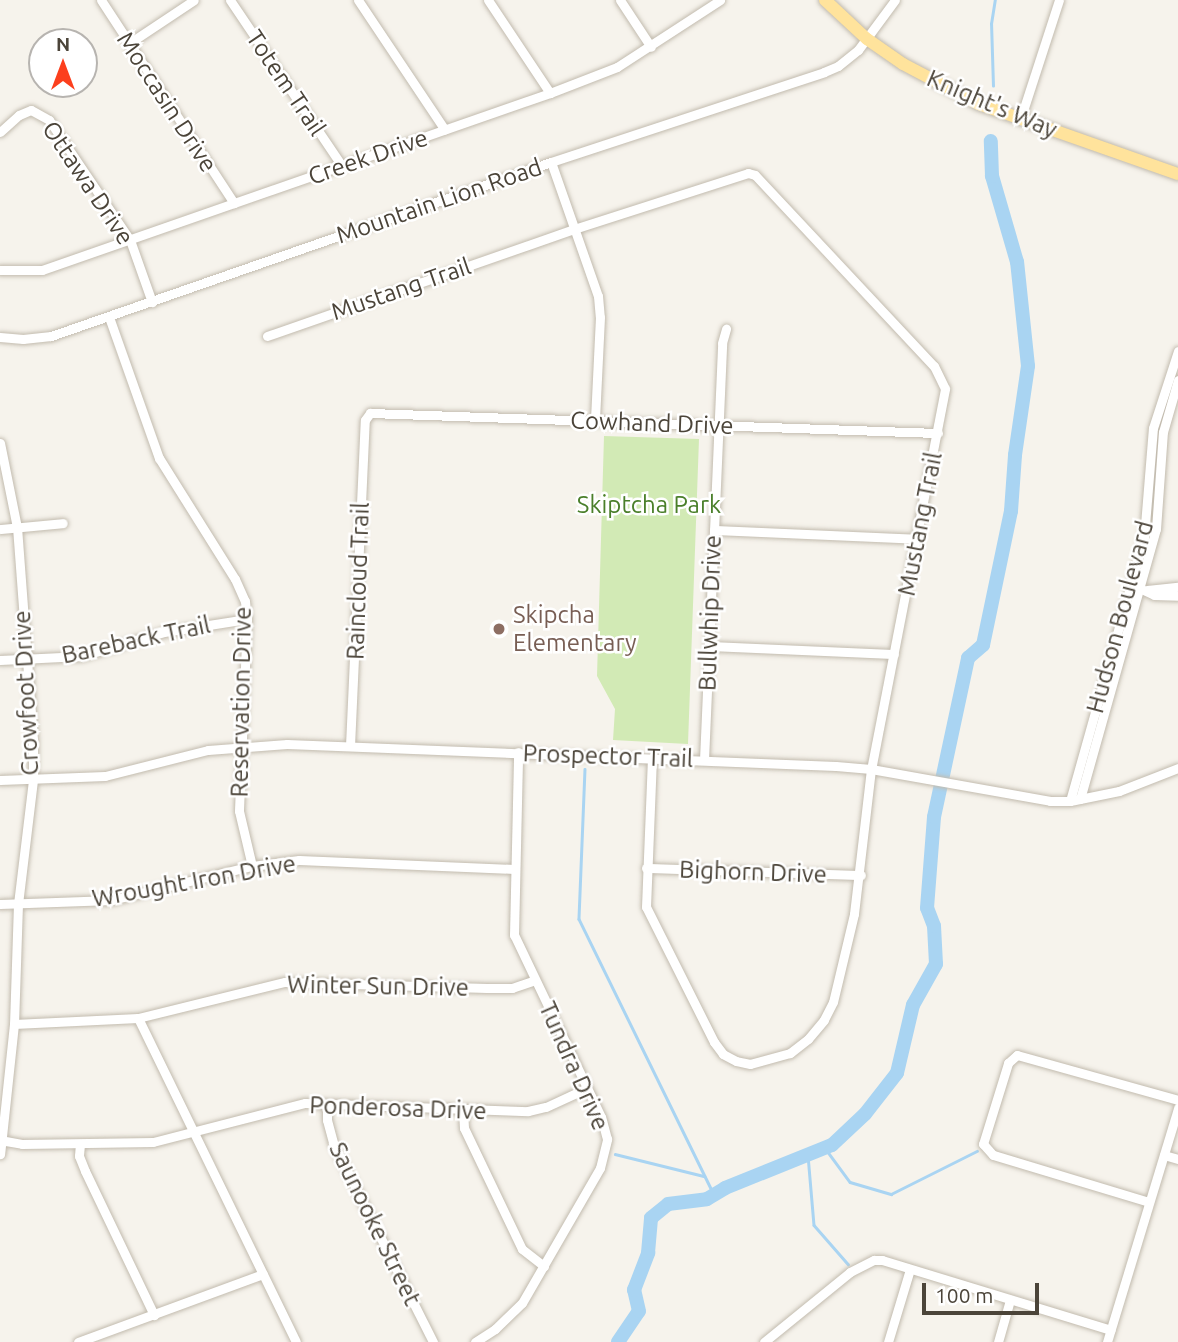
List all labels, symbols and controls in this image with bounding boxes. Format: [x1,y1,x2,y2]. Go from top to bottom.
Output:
street label: Totem Trail [240,25,332,141]
street label: Moccasin Drive [111,26,223,178]
north arrow [28,28,98,98]
text: N [56,33,70,55]
street label: Knight's Way [923,64,1061,144]
street label: Ottawa Drive [36,116,140,250]
street label: Creek Drive [304,123,432,191]
street label: Mountain Lion Road [332,152,546,250]
street label: Mustang Trail [327,252,475,326]
street label: Cowhand Drive [570,406,734,440]
street label: Mustang Trail [892,450,948,598]
park label: Skiptcha Park [577,491,721,519]
street label: Raincloud Trail [341,502,375,660]
street label: Hudson Boulevard [1080,518,1160,716]
street label: Bullwhip Drive [693,535,727,691]
place label: Skipcha Elementary [513,601,637,657]
street label: Reservation Drive [225,606,257,798]
street label: Crowfoot Drive [7,610,45,776]
street label: Bareback Trail [59,610,213,670]
marker: Skipcha Elementary [491,621,507,637]
street label: Prospector Trail [522,739,694,773]
street label: Wrought Iron Drive [90,849,298,913]
street label: Bighorn Drive [679,855,827,889]
street label: Winter Sun Drive [287,970,469,1002]
street label: Tundra Drive [533,997,615,1135]
street label: Ponderosa Drive [309,1091,487,1125]
street label: Saunooke Street [323,1138,427,1310]
scale bar [926,1268,1043,1312]
text: 100 m [935,1283,993,1307]

